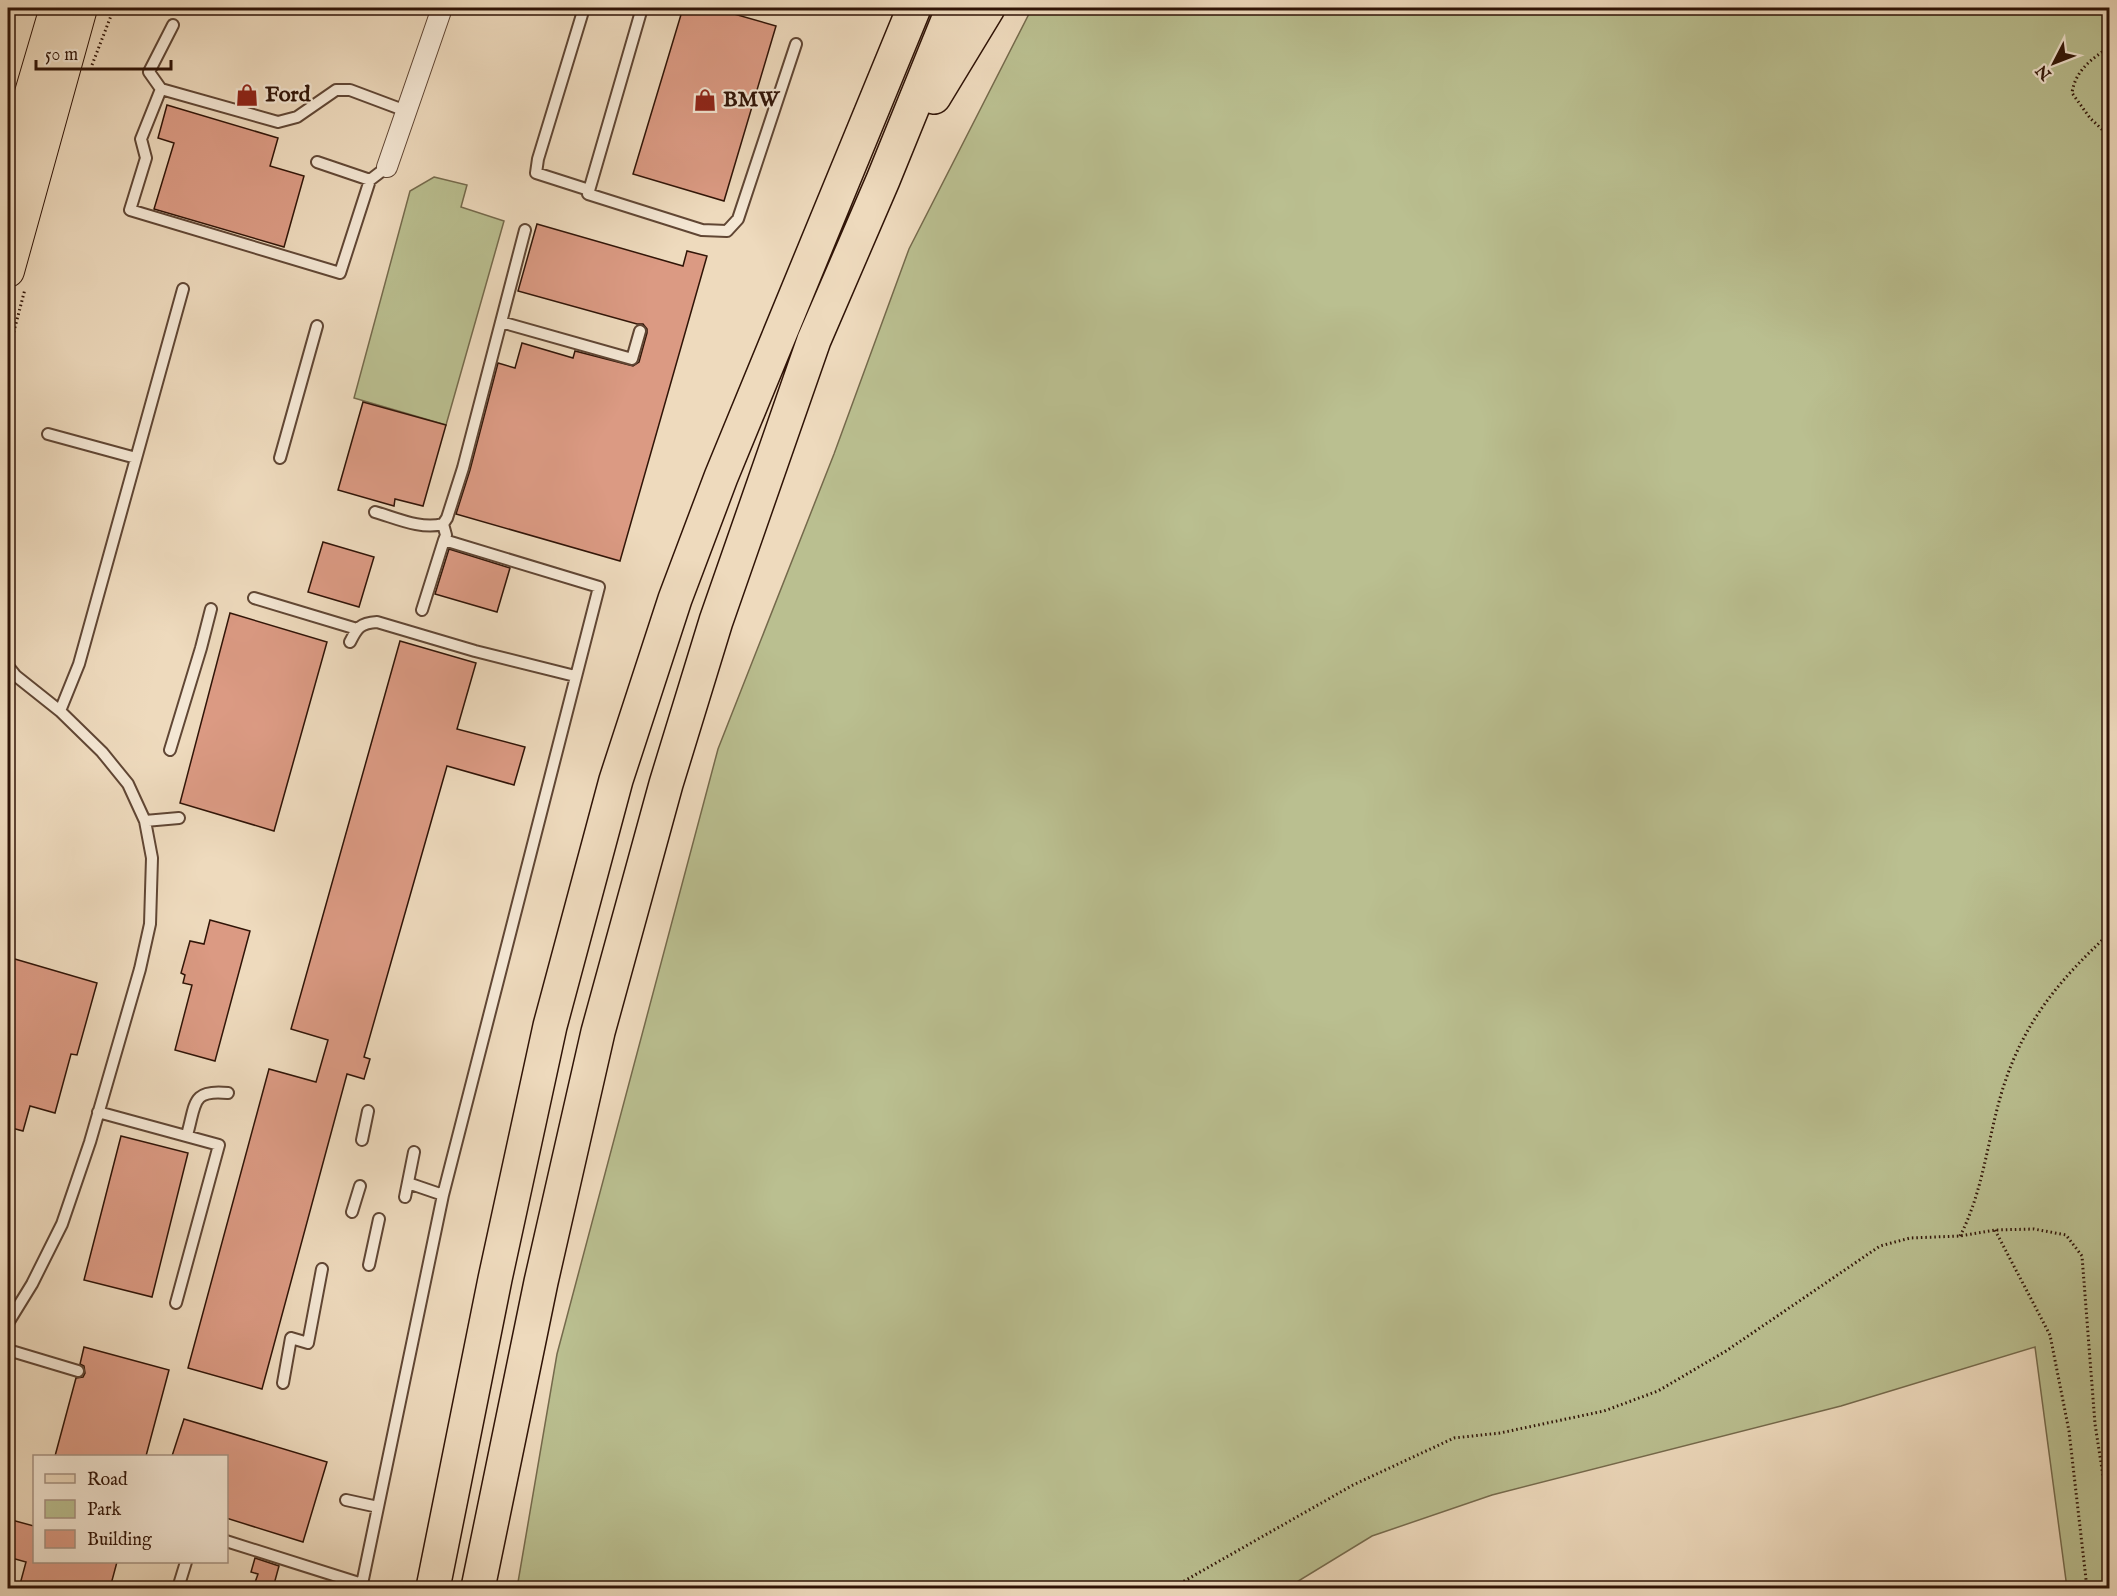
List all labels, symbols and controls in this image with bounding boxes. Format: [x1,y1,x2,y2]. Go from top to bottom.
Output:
scale bar [36,33,171,71]
north arrow [2024,33,2084,93]
text: 50 m [45,44,78,67]
text: N [2032,60,2057,84]
place label: Ford [265,81,312,109]
shop icon: Ford [234,82,260,108]
place label: BMW [723,86,781,114]
shop icon: BMW [692,87,718,113]
legend [33,1455,228,1563]
text: Road [87,1469,128,1492]
text: Park [87,1499,122,1522]
text: Building [87,1529,152,1552]

